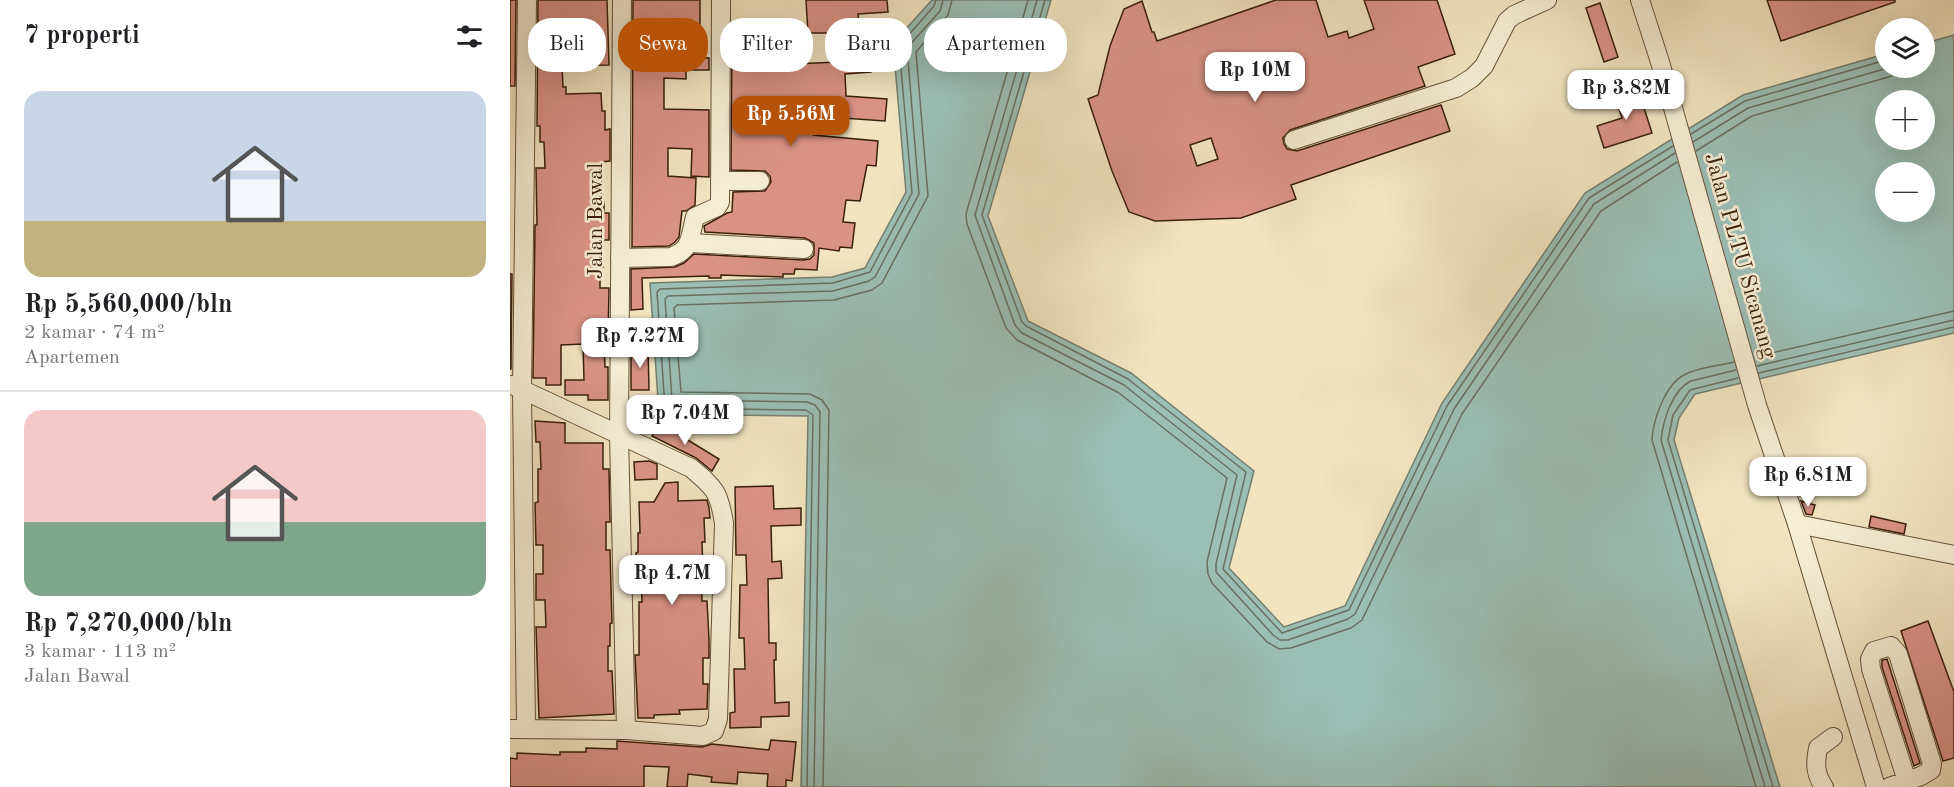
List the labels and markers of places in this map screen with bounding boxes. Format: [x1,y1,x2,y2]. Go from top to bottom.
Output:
pin: Rp 10M [1206,52,1304,103]
pin: Rp 3.82M [1564,70,1688,121]
pin: Rp 5.56M [729,96,853,147]
pin: Rp 7.27M [578,318,702,369]
pin: Rp 7.04M [623,395,747,446]
pin: Rp 6.81M [1746,457,1870,508]
pin: Rp 4.7M [617,555,727,606]

